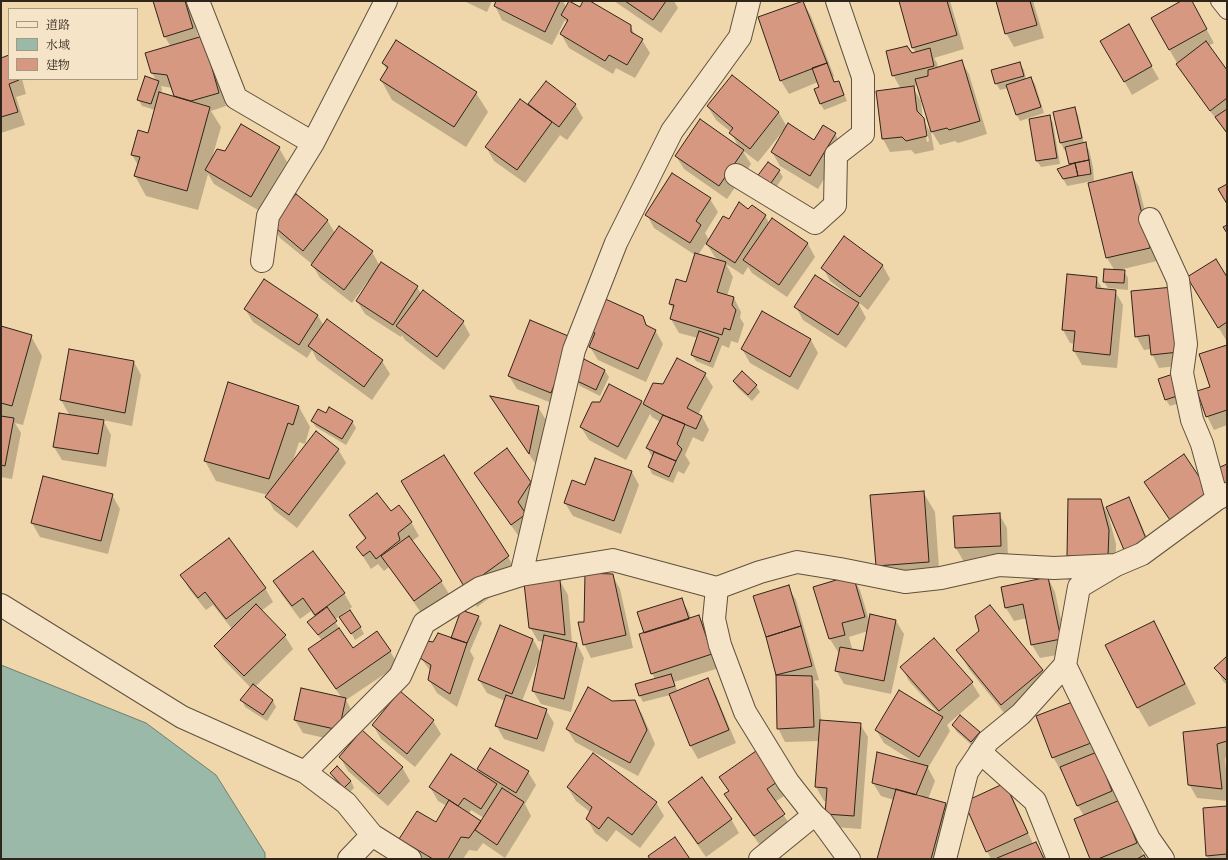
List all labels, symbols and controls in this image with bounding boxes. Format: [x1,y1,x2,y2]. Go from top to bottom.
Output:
legend [8,8,138,80]
text: 道路 [46,20,70,32]
text: 水域 [46,40,70,52]
text: 建物 [46,60,70,72]

